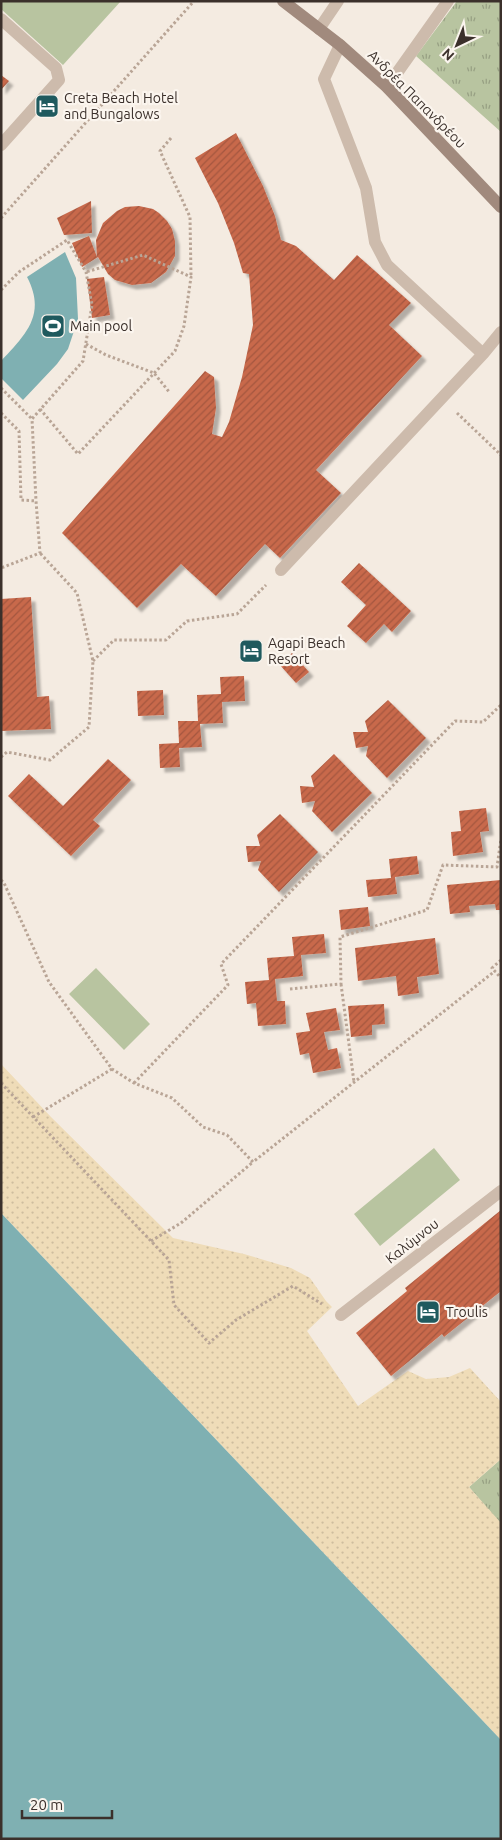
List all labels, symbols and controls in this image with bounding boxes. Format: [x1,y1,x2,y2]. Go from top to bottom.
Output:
north arrow [432,20,482,70]
text: N [439,45,457,64]
street label: Ανδρέα Παπανδρέου [365,47,469,151]
place label: Creta Beach Hotel and Bungalows [64,90,178,122]
hotel icon: Creta Beach Hotel and Bungalows [34,93,60,119]
sports icon: Main pool [40,313,66,339]
place label: Main pool [70,318,133,334]
place label: Agapi Beach Resort [268,635,345,667]
hotel icon: Agapi Beach Resort [238,638,264,664]
street label: Καλύμνου [382,1215,442,1267]
hotel icon: Troulis [415,1299,441,1325]
place label: Troulis [446,1304,488,1320]
scale bar [22,1788,112,1820]
text: 20 m [30,1796,63,1813]

